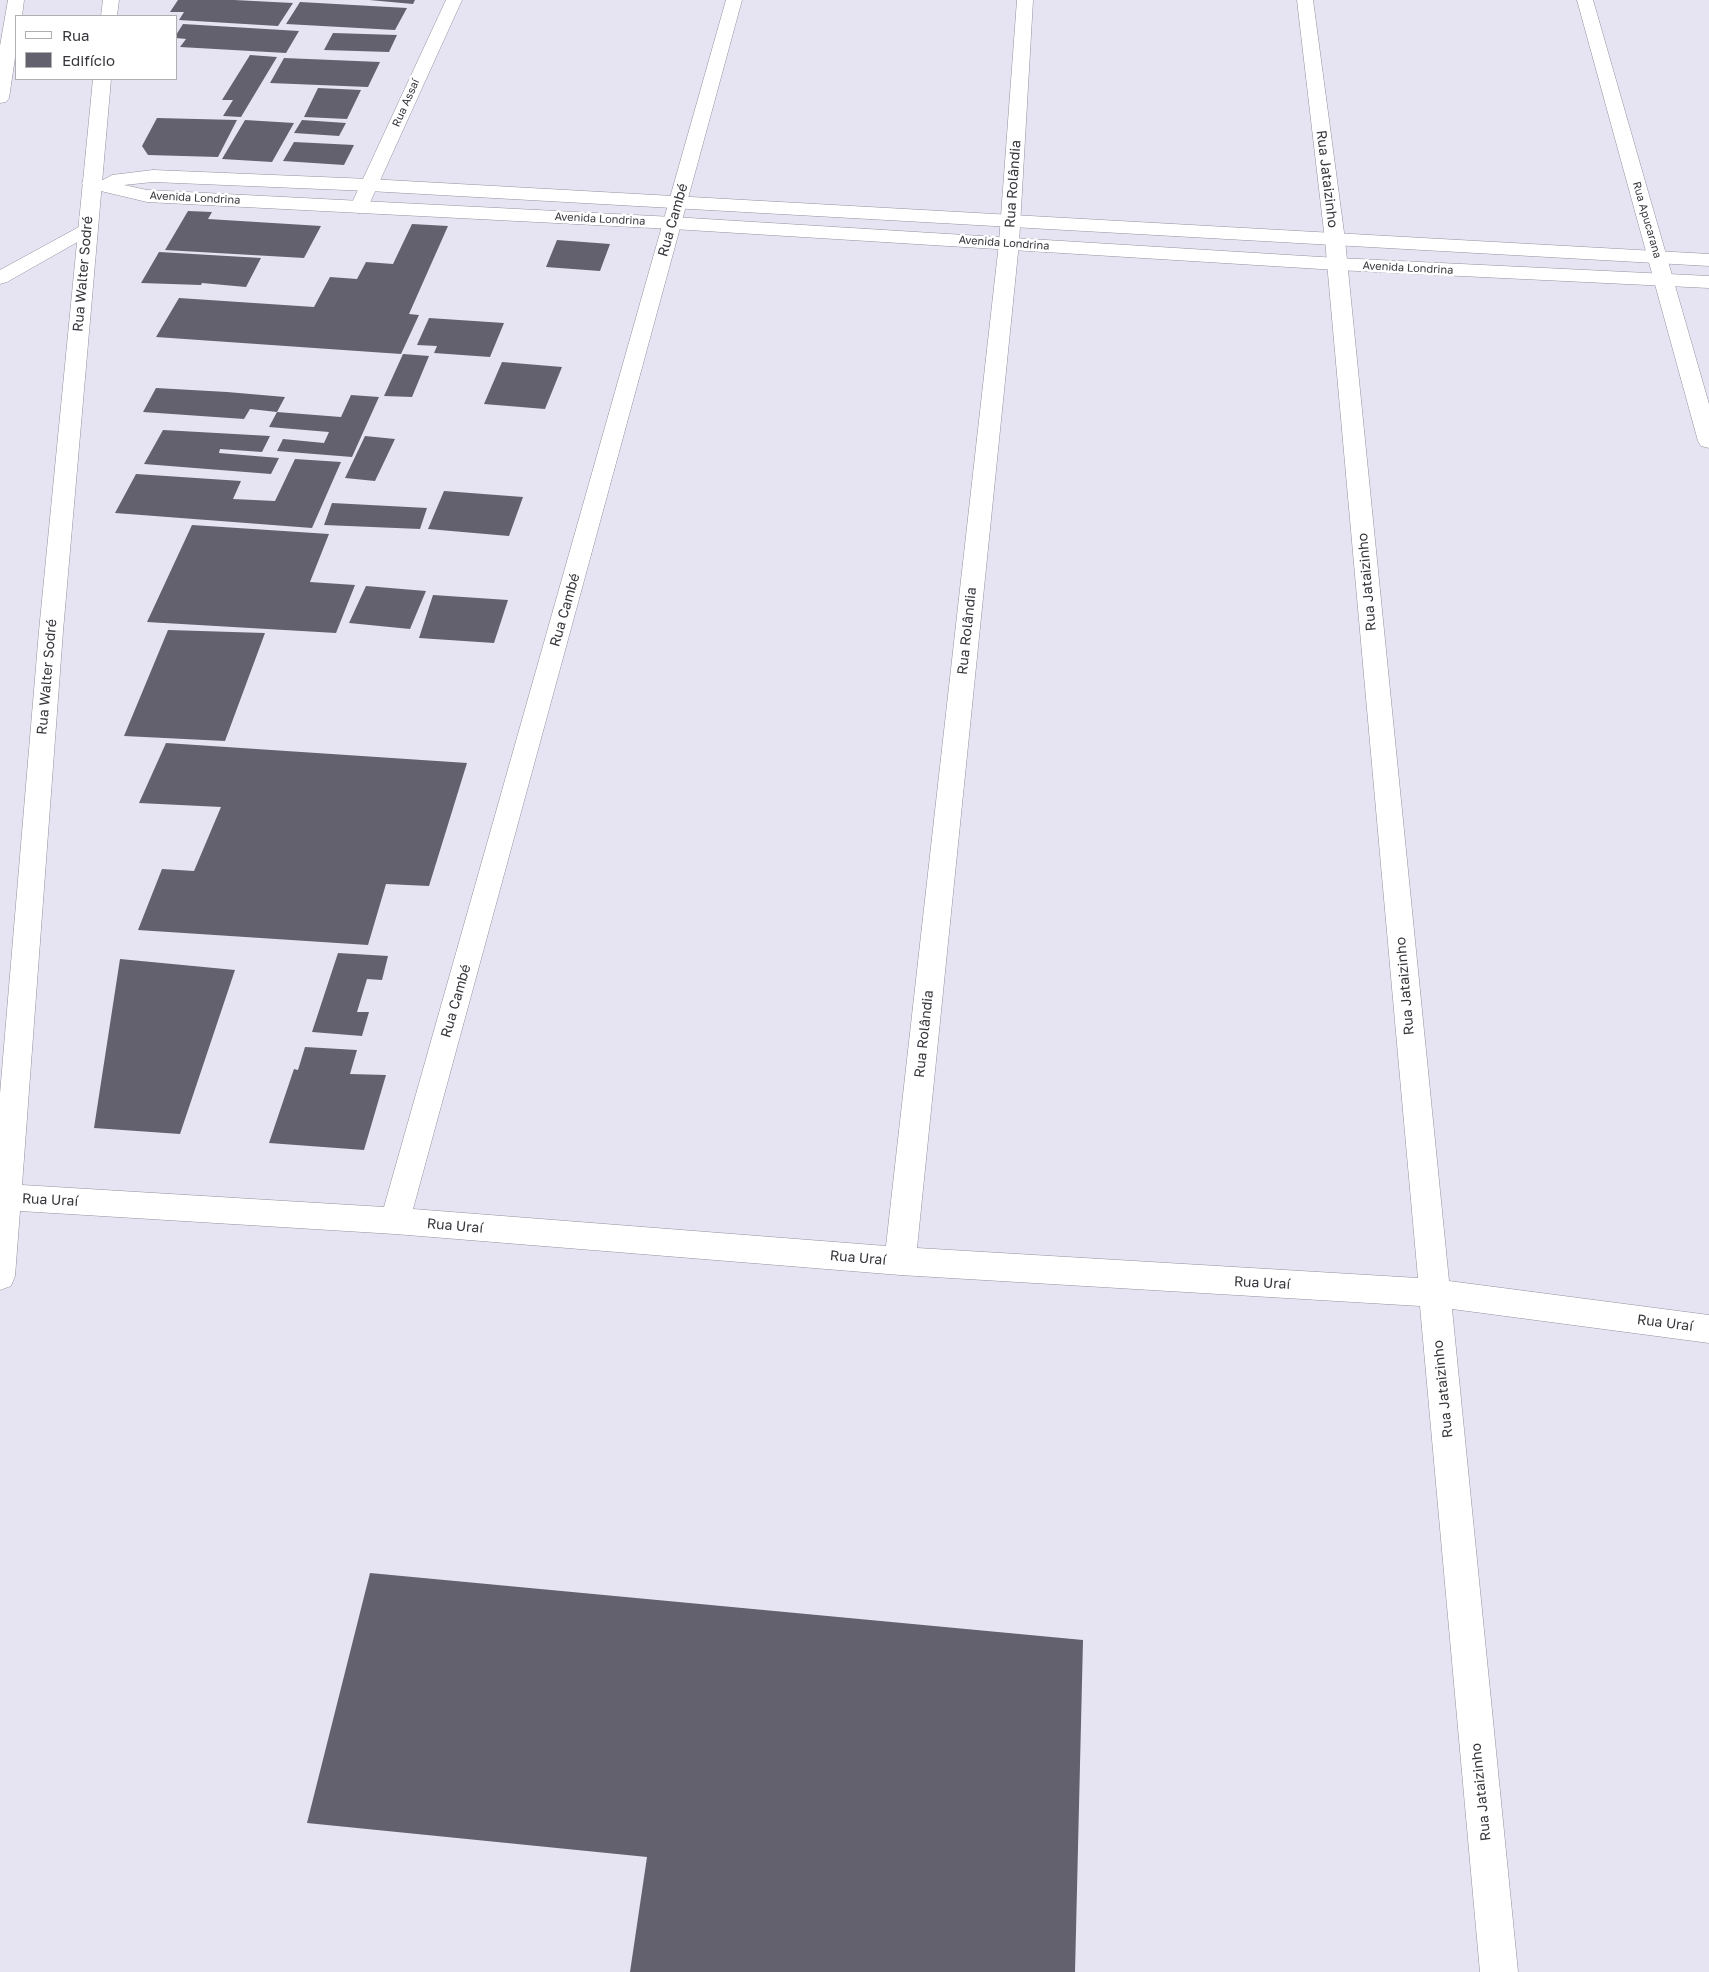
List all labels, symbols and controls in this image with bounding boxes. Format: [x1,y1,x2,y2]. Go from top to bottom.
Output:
legend [15,15,178,80]
text: Rua [62,26,89,44]
text: Edifício [62,51,115,69]
street label: Rua Assaí [390,77,422,129]
street label: Rua Jataizinho [1313,129,1341,229]
street label: Rua Rolândia [1002,139,1024,229]
street label: Rua Apucarana [1630,180,1664,260]
street label: Rua Cambé [654,181,692,259]
street label: Avenida Londrina [149,189,241,207]
street label: Avenida Londrina [554,210,646,228]
street label: Rua Walter Sodré [70,215,96,333]
street label: Avenida Londrina [958,233,1050,253]
street label: Avenida Londrina [1362,259,1454,277]
street label: Rua Jataizinho [1354,532,1380,632]
street label: Rua Cambé [546,571,584,649]
street label: Rua Rolândia [954,586,980,676]
street label: Rua Walter Sodré [34,618,60,736]
street label: Rua Jataizinho [1392,936,1418,1036]
street label: Rua Cambé [437,962,475,1040]
street label: Rua Rolândia [911,989,937,1079]
street label: Rua Uraí [21,1190,79,1210]
street label: Rua Uraí [426,1215,484,1237]
street label: Rua Uraí [829,1247,887,1269]
street label: Rua Uraí [1233,1273,1291,1293]
street label: Rua Uraí [1636,1311,1694,1335]
street label: Rua Jataizinho [1430,1339,1456,1439]
street label: Rua Jataizinho [1468,1742,1494,1842]

